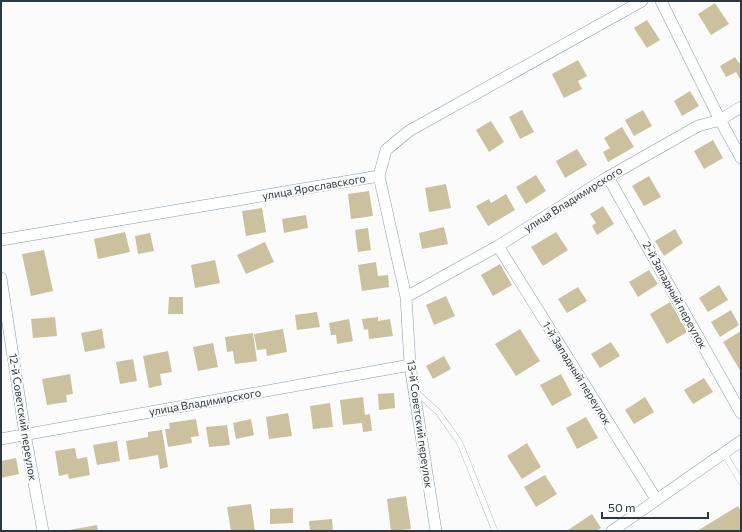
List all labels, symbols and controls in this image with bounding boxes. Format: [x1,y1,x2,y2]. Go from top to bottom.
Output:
street label: улица Владимирского [521,163,625,234]
street label: улица Ярославского [261,171,367,202]
street label: 2-й Западный переулок [641,239,710,351]
street label: 1-й Западный переулок [540,319,615,427]
street label: 12-й Советский переулок [7,352,40,482]
street label: 13-й Советский переулок [405,359,436,489]
street label: улица Владимирского [148,385,262,418]
scale bar [602,494,708,520]
text: 50 m [608,500,636,514]

